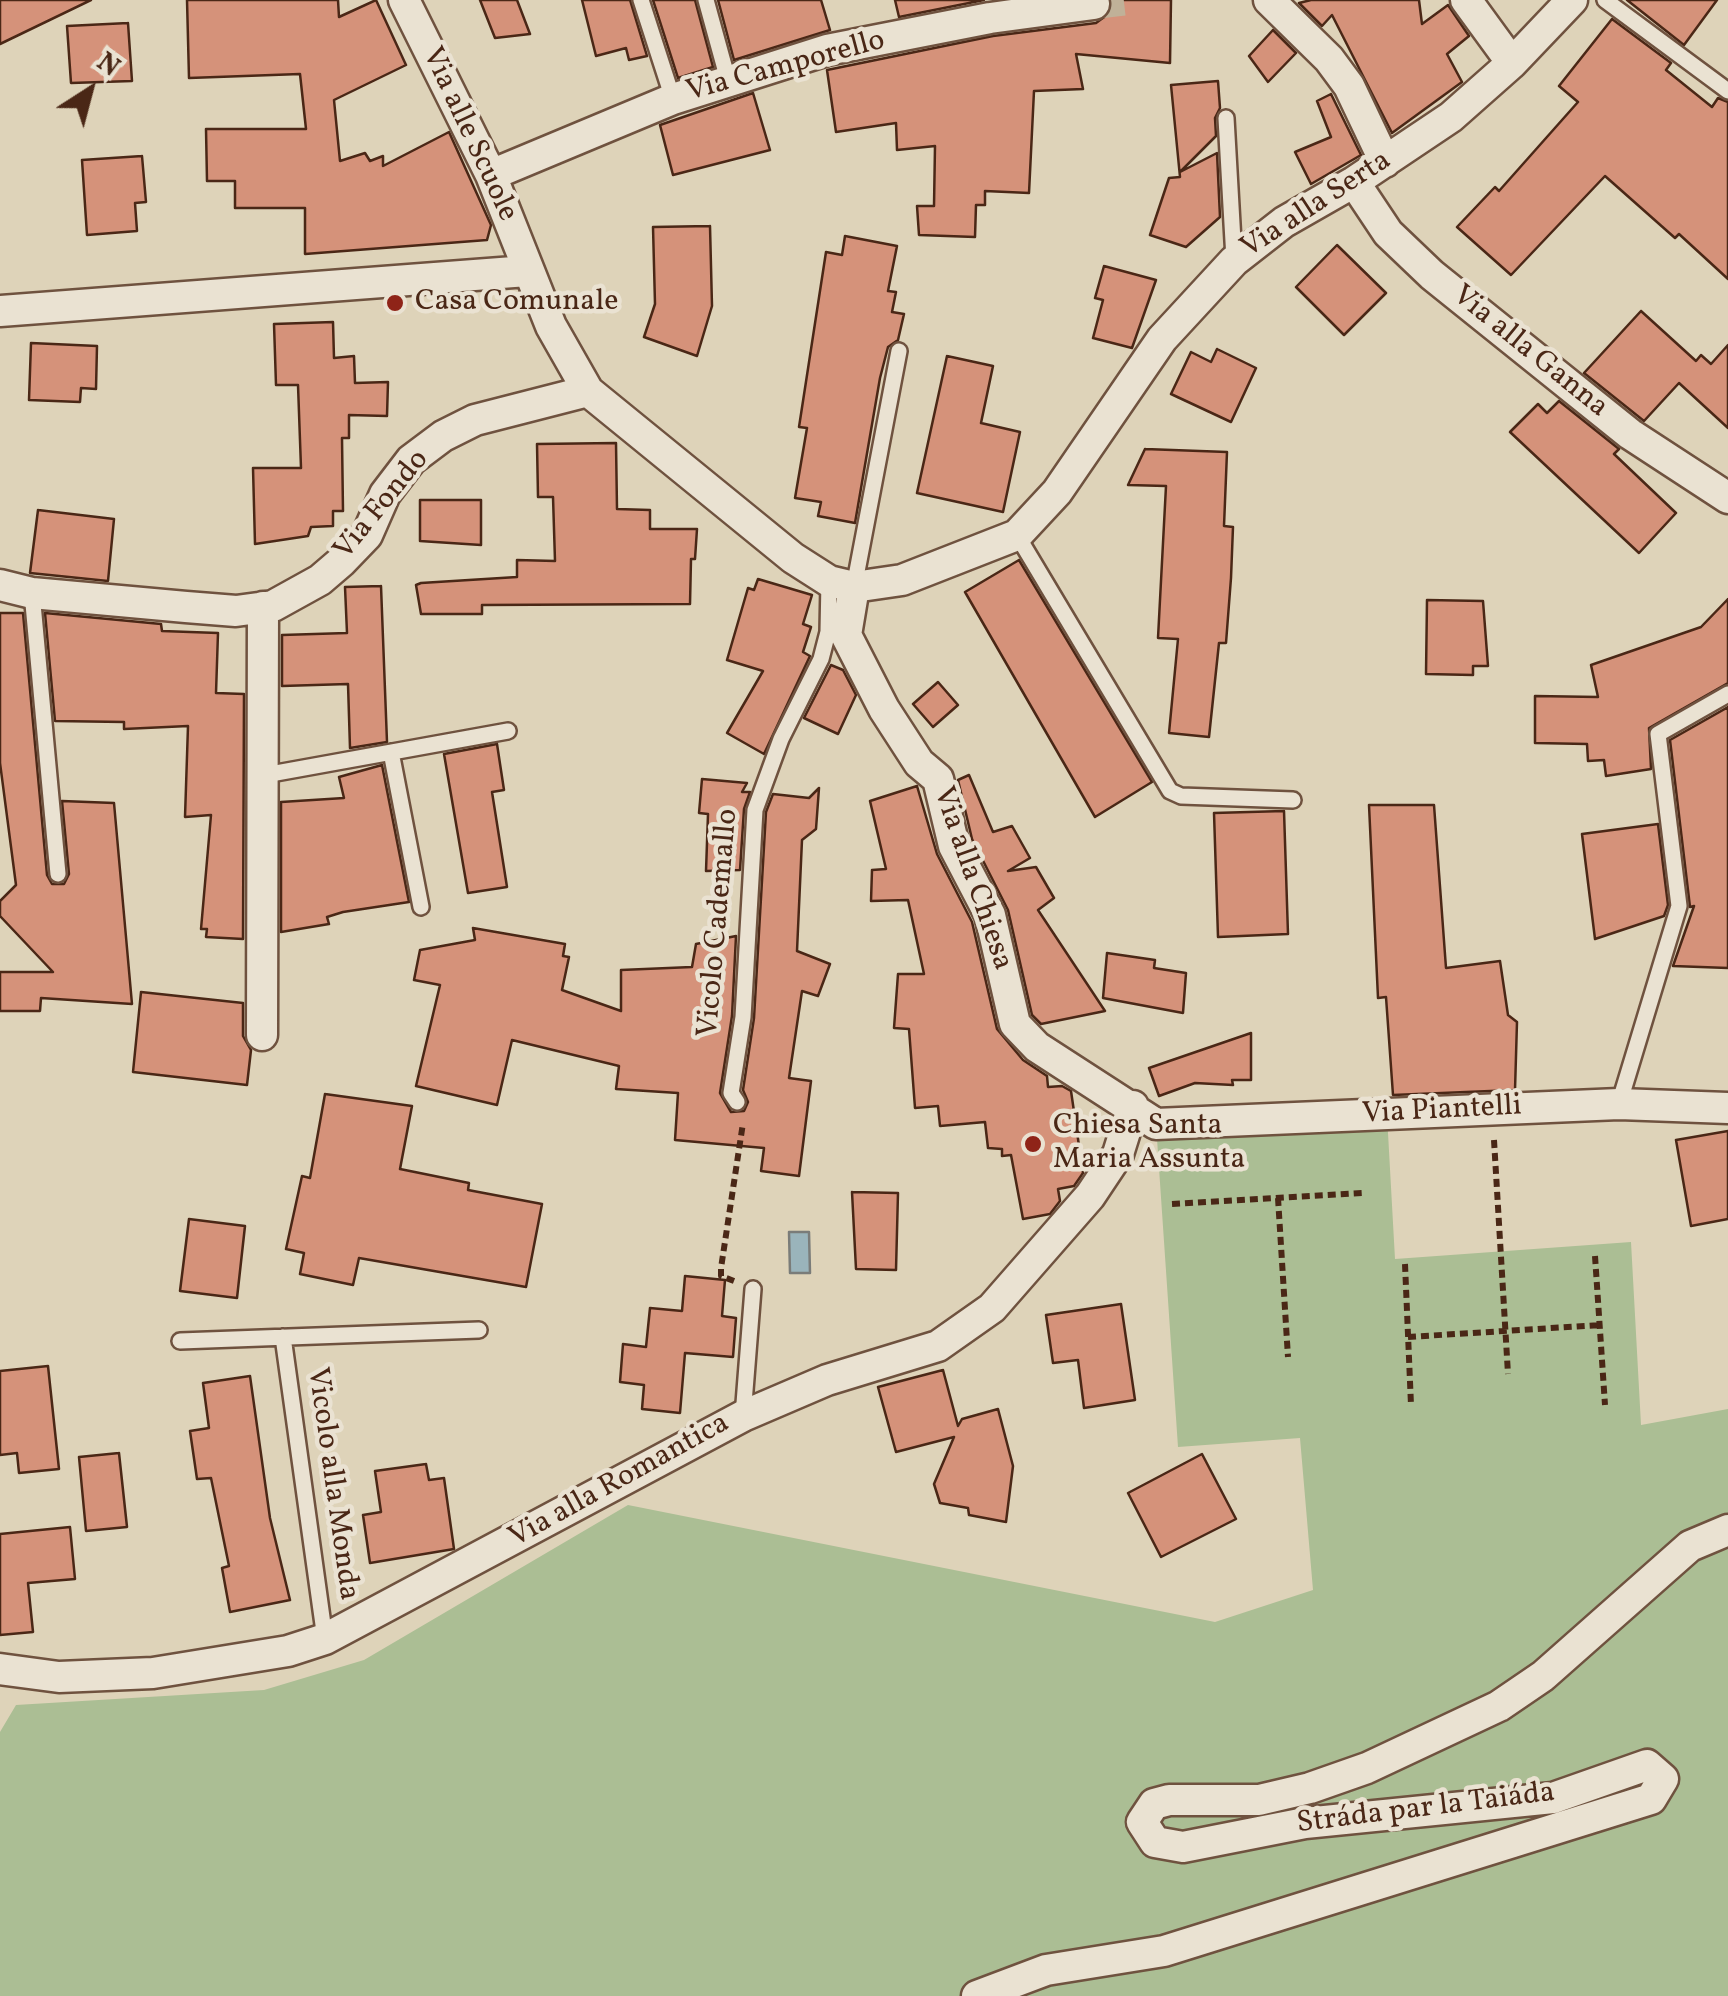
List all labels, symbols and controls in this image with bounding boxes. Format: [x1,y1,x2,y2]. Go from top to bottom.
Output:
street label: Via Camporello [683,24,889,112]
north arrow [40,40,140,140]
street label: Via alle Scuole [412,42,524,228]
text: N [88,44,128,87]
street label: Via alla Serta [1235,144,1399,268]
street label: Via alla Ganna [1444,279,1614,427]
place label: Casa Comunale [415,285,618,321]
marker: Casa Comunale [384,292,406,314]
street label: Via Fondo [328,444,438,568]
street label: Via alla Chiesa [923,783,1019,975]
street label: Vicolo Cademallo [692,807,748,1039]
street label: Via Piantelli [1361,1090,1523,1134]
place label: Chiesa Santa Maria Assunta [1053,1109,1246,1180]
marker: Chiesa Santa Maria Assunta [1022,1133,1044,1155]
street label: Vicolo alla Monda [297,1365,365,1603]
street label: Via alla Romantica [504,1407,736,1557]
street label: Stráda par la Taiáda [1295,1776,1557,1844]

